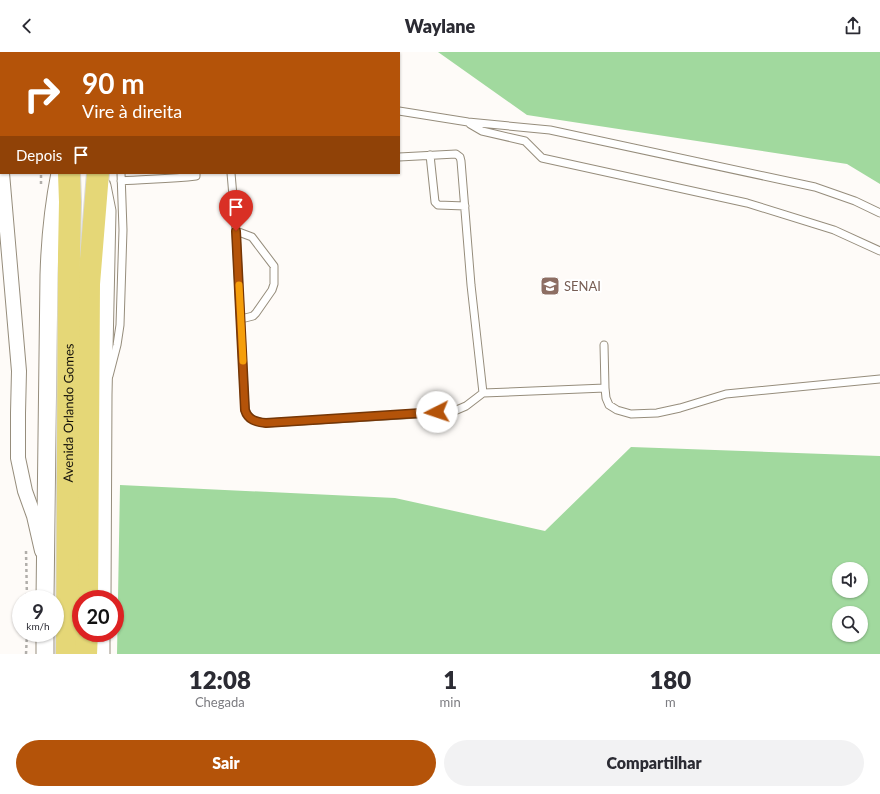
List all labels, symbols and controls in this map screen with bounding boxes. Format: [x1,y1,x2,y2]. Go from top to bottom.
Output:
icon: back [16,15,38,37]
text: Waylane [405,15,475,37]
icon: share [842,15,864,37]
text: 90 m [82,66,145,100]
icon: right [16,68,68,120]
text: Vire à direita [82,100,182,122]
icon: arrive [70,144,92,166]
text: Depois [16,146,62,164]
pin [219,190,253,231]
icon: arrive [225,196,247,218]
school or university icon: SENAI [539,275,561,297]
place label: SENAI [564,278,601,294]
street label: Avenida Orlando Gomes [60,343,77,483]
position arrow [416,391,458,433]
map controls [832,562,868,642]
button: sound [832,562,868,598]
speed limit sign: 20 [72,590,124,642]
text: 9 [32,599,44,623]
button: search [832,606,868,642]
text: km/h [26,620,50,632]
text: 12:08 [189,665,251,694]
text: 1 [443,665,457,694]
text: 180 [649,665,691,694]
text: Chegada [195,694,245,710]
text: min [440,694,461,710]
text: m [665,694,676,710]
button: Sair [16,740,436,786]
button: Compartilhar [444,740,864,786]

